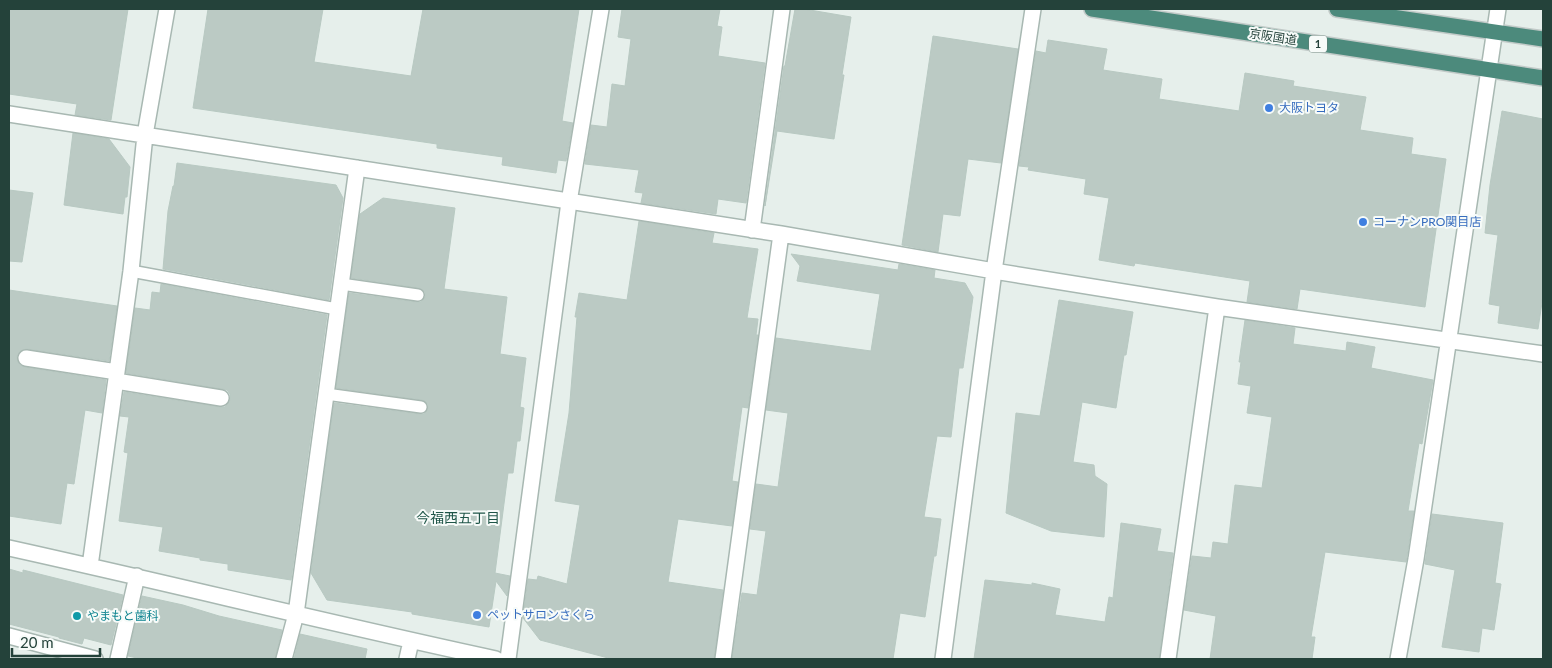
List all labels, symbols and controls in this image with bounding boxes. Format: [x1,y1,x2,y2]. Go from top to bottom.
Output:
street label: 京阪国道 [1248,25,1298,48]
road number: 1 [1309,36,1327,52]
place label: 大阪トヨタ [1279,100,1339,115]
marker: 大阪トヨタ [1263,102,1275,114]
place label: コーナンPRO関目店 [1373,214,1481,229]
marker: コーナンPRO関目店 [1357,216,1369,228]
district label: 今福西五丁目 [416,509,500,526]
place label: ペットサロンさくら [487,607,595,622]
place label: やまもと歯科 [87,608,159,623]
marker: ペットサロンさくら [471,609,483,621]
marker: やまもと歯科 [71,610,83,622]
scale bar [12,626,100,658]
text: 20 m [20,633,54,651]

